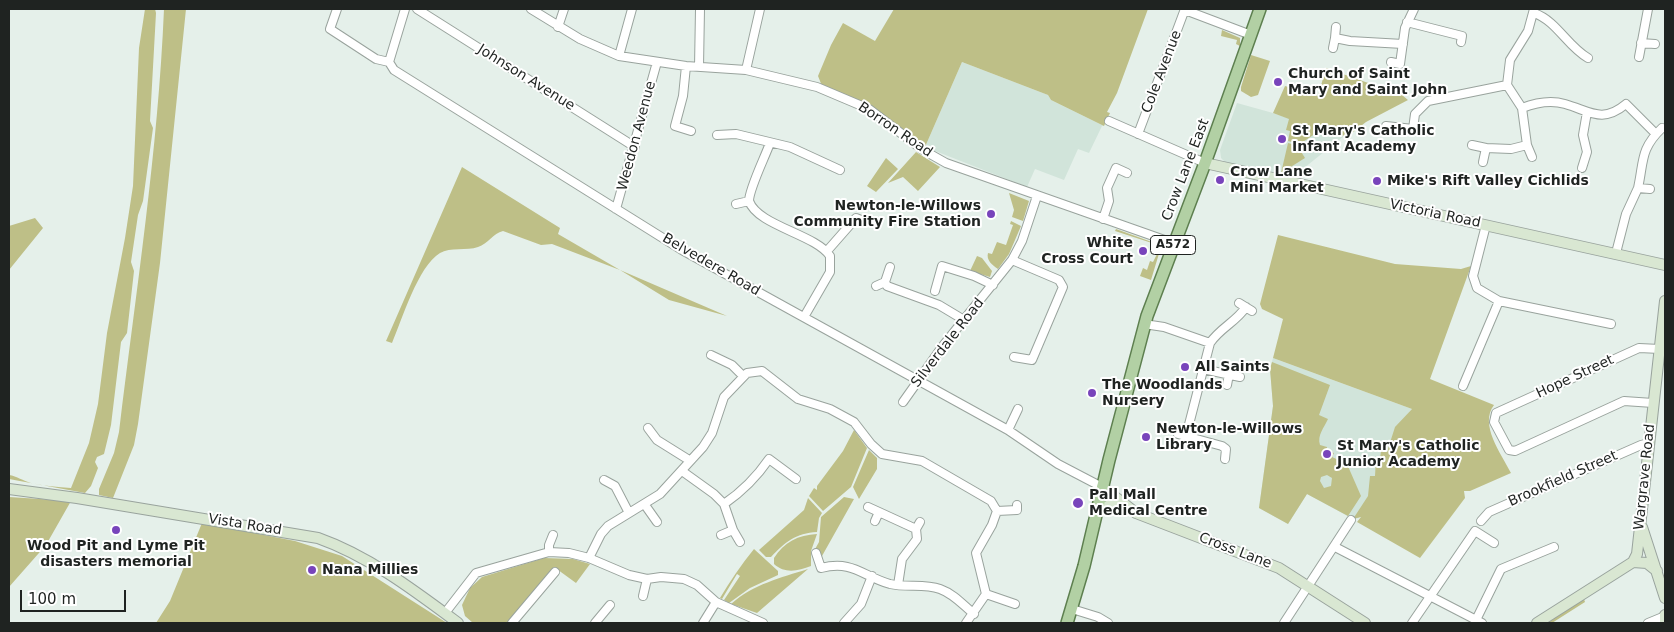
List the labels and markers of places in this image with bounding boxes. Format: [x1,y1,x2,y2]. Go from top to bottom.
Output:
place label: Church of Saint Mary and Saint John [1288,66,1447,98]
marker: Church of Saint Mary and Saint John [1272,76,1284,88]
place label: St Mary's Catholic Infant Academy [1292,123,1434,156]
marker: St Mary's Catholic Infant Academy [1276,133,1288,145]
place label: Crow Lane Mini Market [1230,164,1324,196]
place label: Mike's Rift Valley Cichlids [1387,173,1589,189]
marker: Crow Lane Mini Market [1214,174,1226,186]
marker: Mike's Rift Valley Cichlids [1371,175,1383,187]
place label: Newton-le-Willows Community Fire Station [794,198,981,230]
marker: Newton-le-Willows Community Fire Station [985,208,997,220]
place label: White Cross Court [1041,235,1133,268]
marker: White Cross Court [1137,245,1149,257]
place label: All Saints [1195,359,1270,375]
marker: All Saints [1179,361,1191,373]
place label: The Woodlands Nursery [1102,377,1223,410]
marker: The Woodlands Nursery [1086,387,1098,399]
place label: Newton-le-Willows Library [1156,421,1302,454]
marker: Newton-le-Willows Library [1140,431,1152,443]
place label: St Mary's Catholic Junior Academy [1337,438,1479,471]
marker: St Mary's Catholic Junior Academy [1321,448,1333,460]
place label: Pall Mall Medical Centre [1089,487,1207,520]
marker: Pall Mall Medical Centre [1071,496,1085,510]
marker: Wood Pit and Lyme Pit disasters memorial [110,524,122,536]
place label: Wood Pit and Lyme Pit disasters memorial [27,538,205,570]
place label: Nana Millies [322,562,418,578]
marker: Nana Millies [306,564,318,576]

